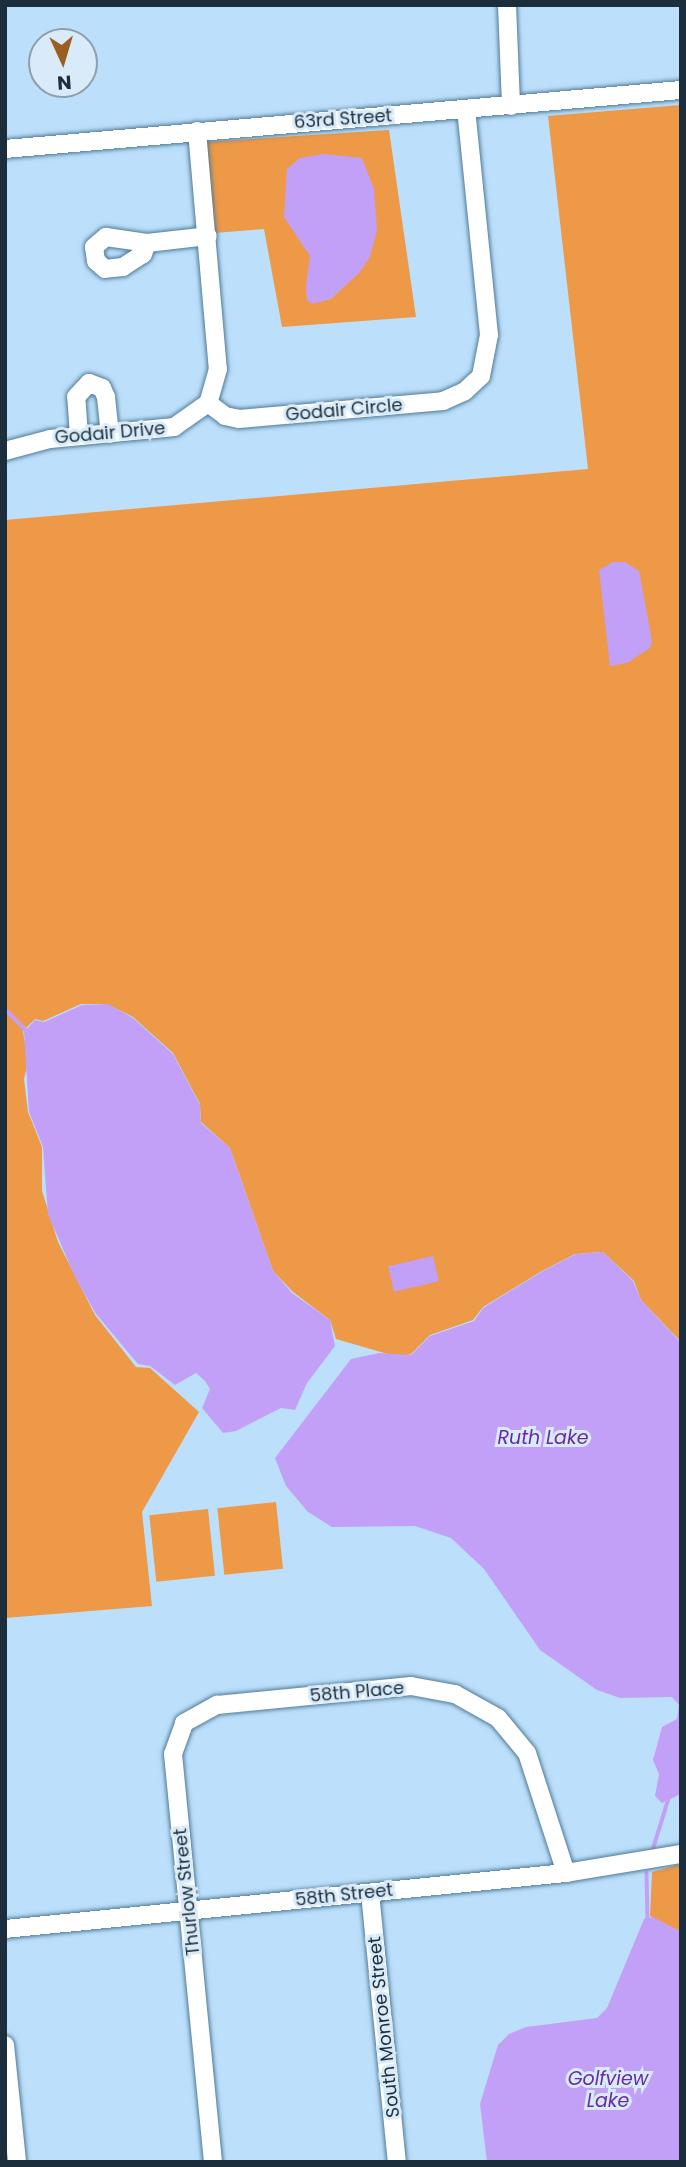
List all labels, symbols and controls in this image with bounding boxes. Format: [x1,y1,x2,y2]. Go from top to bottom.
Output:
north arrow [28,28,98,98]
text: N [56,68,72,96]
street label: 63rd Street [293,105,393,133]
street label: Godair Circle [285,394,403,426]
street label: Godair Drive [54,417,166,449]
water label: Ruth Lake [497,1427,589,1449]
street label: 58th Place [309,1677,405,1707]
street label: Thurlow Street [170,1827,204,1957]
street label: 58th Street [294,1879,394,1911]
street label: South Monroe Street [364,1935,404,2119]
water label: Golfview Lake [568,2068,648,2112]

